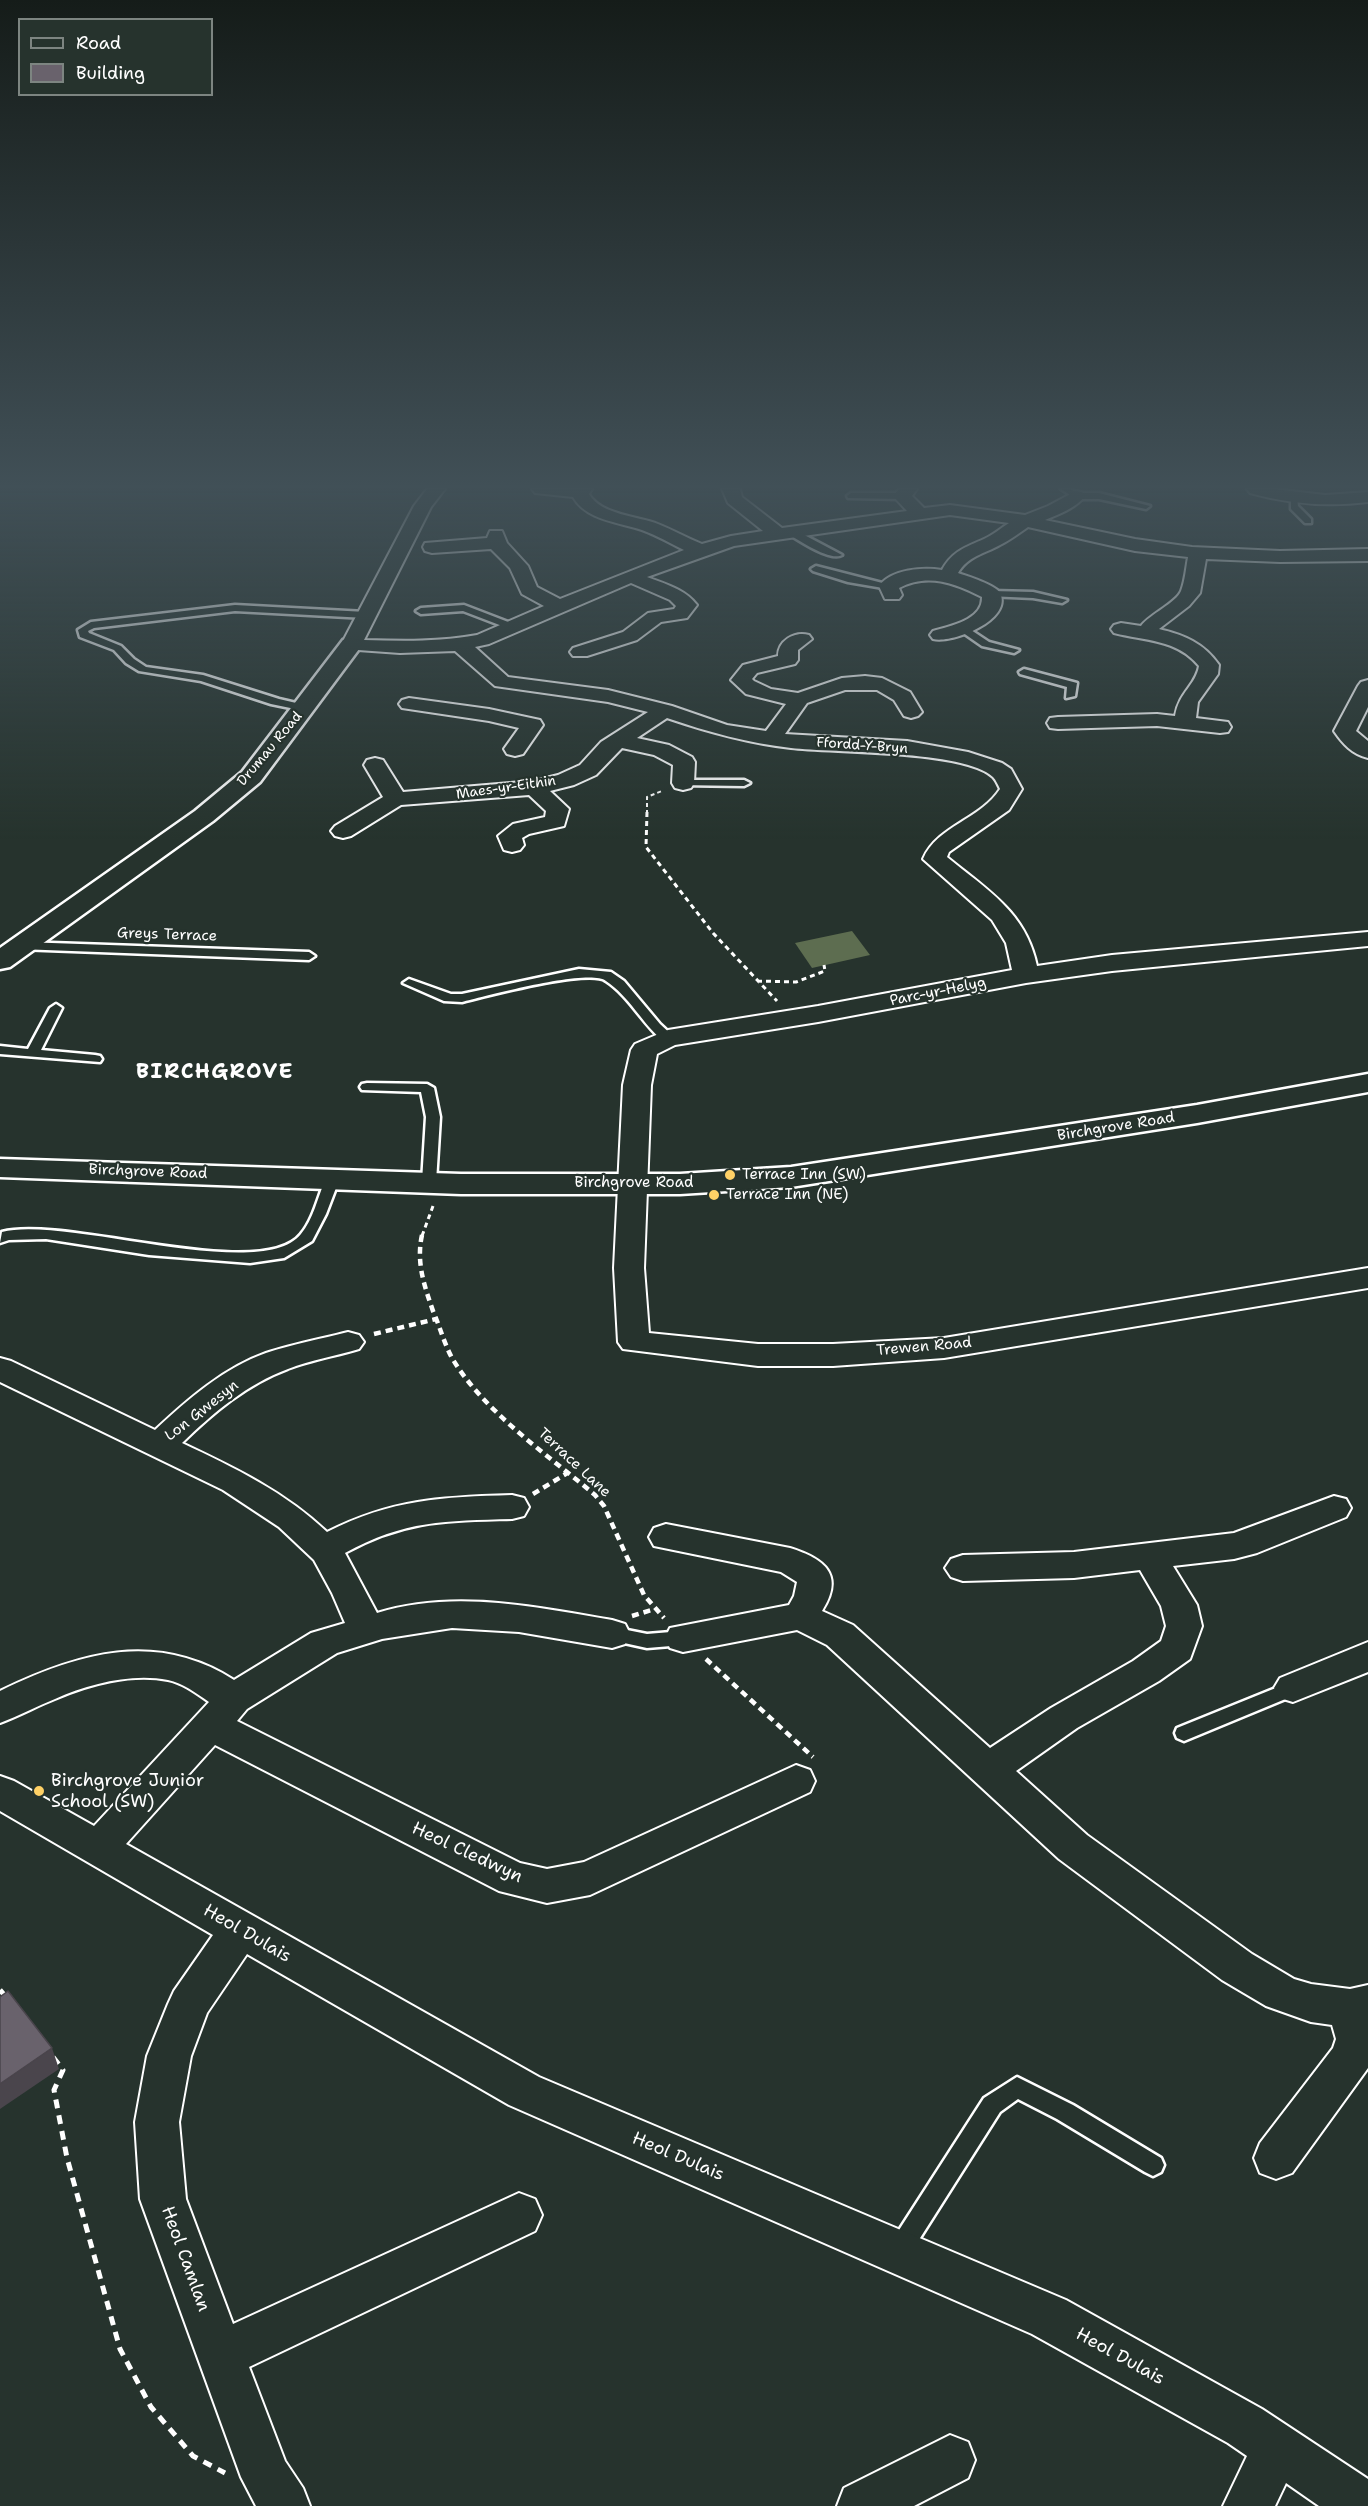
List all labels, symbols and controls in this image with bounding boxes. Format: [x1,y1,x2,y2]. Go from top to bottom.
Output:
legend [18,18,213,96]
text: Road [76,31,121,55]
text: Building [76,61,145,85]
street label: Drumau Road [234,708,306,790]
street label: Ffordd-Y-Bryn [816,734,908,758]
street label: Maes-yr-Eithin [455,773,557,803]
street label: Greys Terrace [117,924,217,946]
street label: Parc-yr-Helyg [888,974,988,1010]
district label: BIRCHGROVE [136,1060,294,1086]
street label: Birchgrove Road [1056,1109,1176,1145]
street label: Birchgrove Road [88,1161,208,1183]
place label: Terrace Inn (SW) [742,1166,866,1184]
marker: Terrace Inn (SW) [723,1168,737,1182]
street label: Birchgrove Road [575,1174,693,1192]
place label: Terrace Inn (NE) [726,1186,848,1204]
marker: Terrace Inn (NE) [707,1188,721,1202]
street label: Trewen Road [876,1334,972,1360]
street label: Lon Gwesyn [162,1377,242,1445]
street label: Terrace Lane [534,1425,614,1501]
place label: Birchgrove Junior School (SW) [51,1770,204,1812]
marker: Birchgrove Junior School (SW) [32,1784,46,1798]
street label: Heol Cledwyn [408,1818,526,1888]
street label: Heol Dulais [199,1900,295,1968]
street label: Heol Dulais [629,2128,727,2186]
street label: Heol Camlan [156,2203,214,2315]
street label: Heol Dulais [1072,2324,1168,2390]

